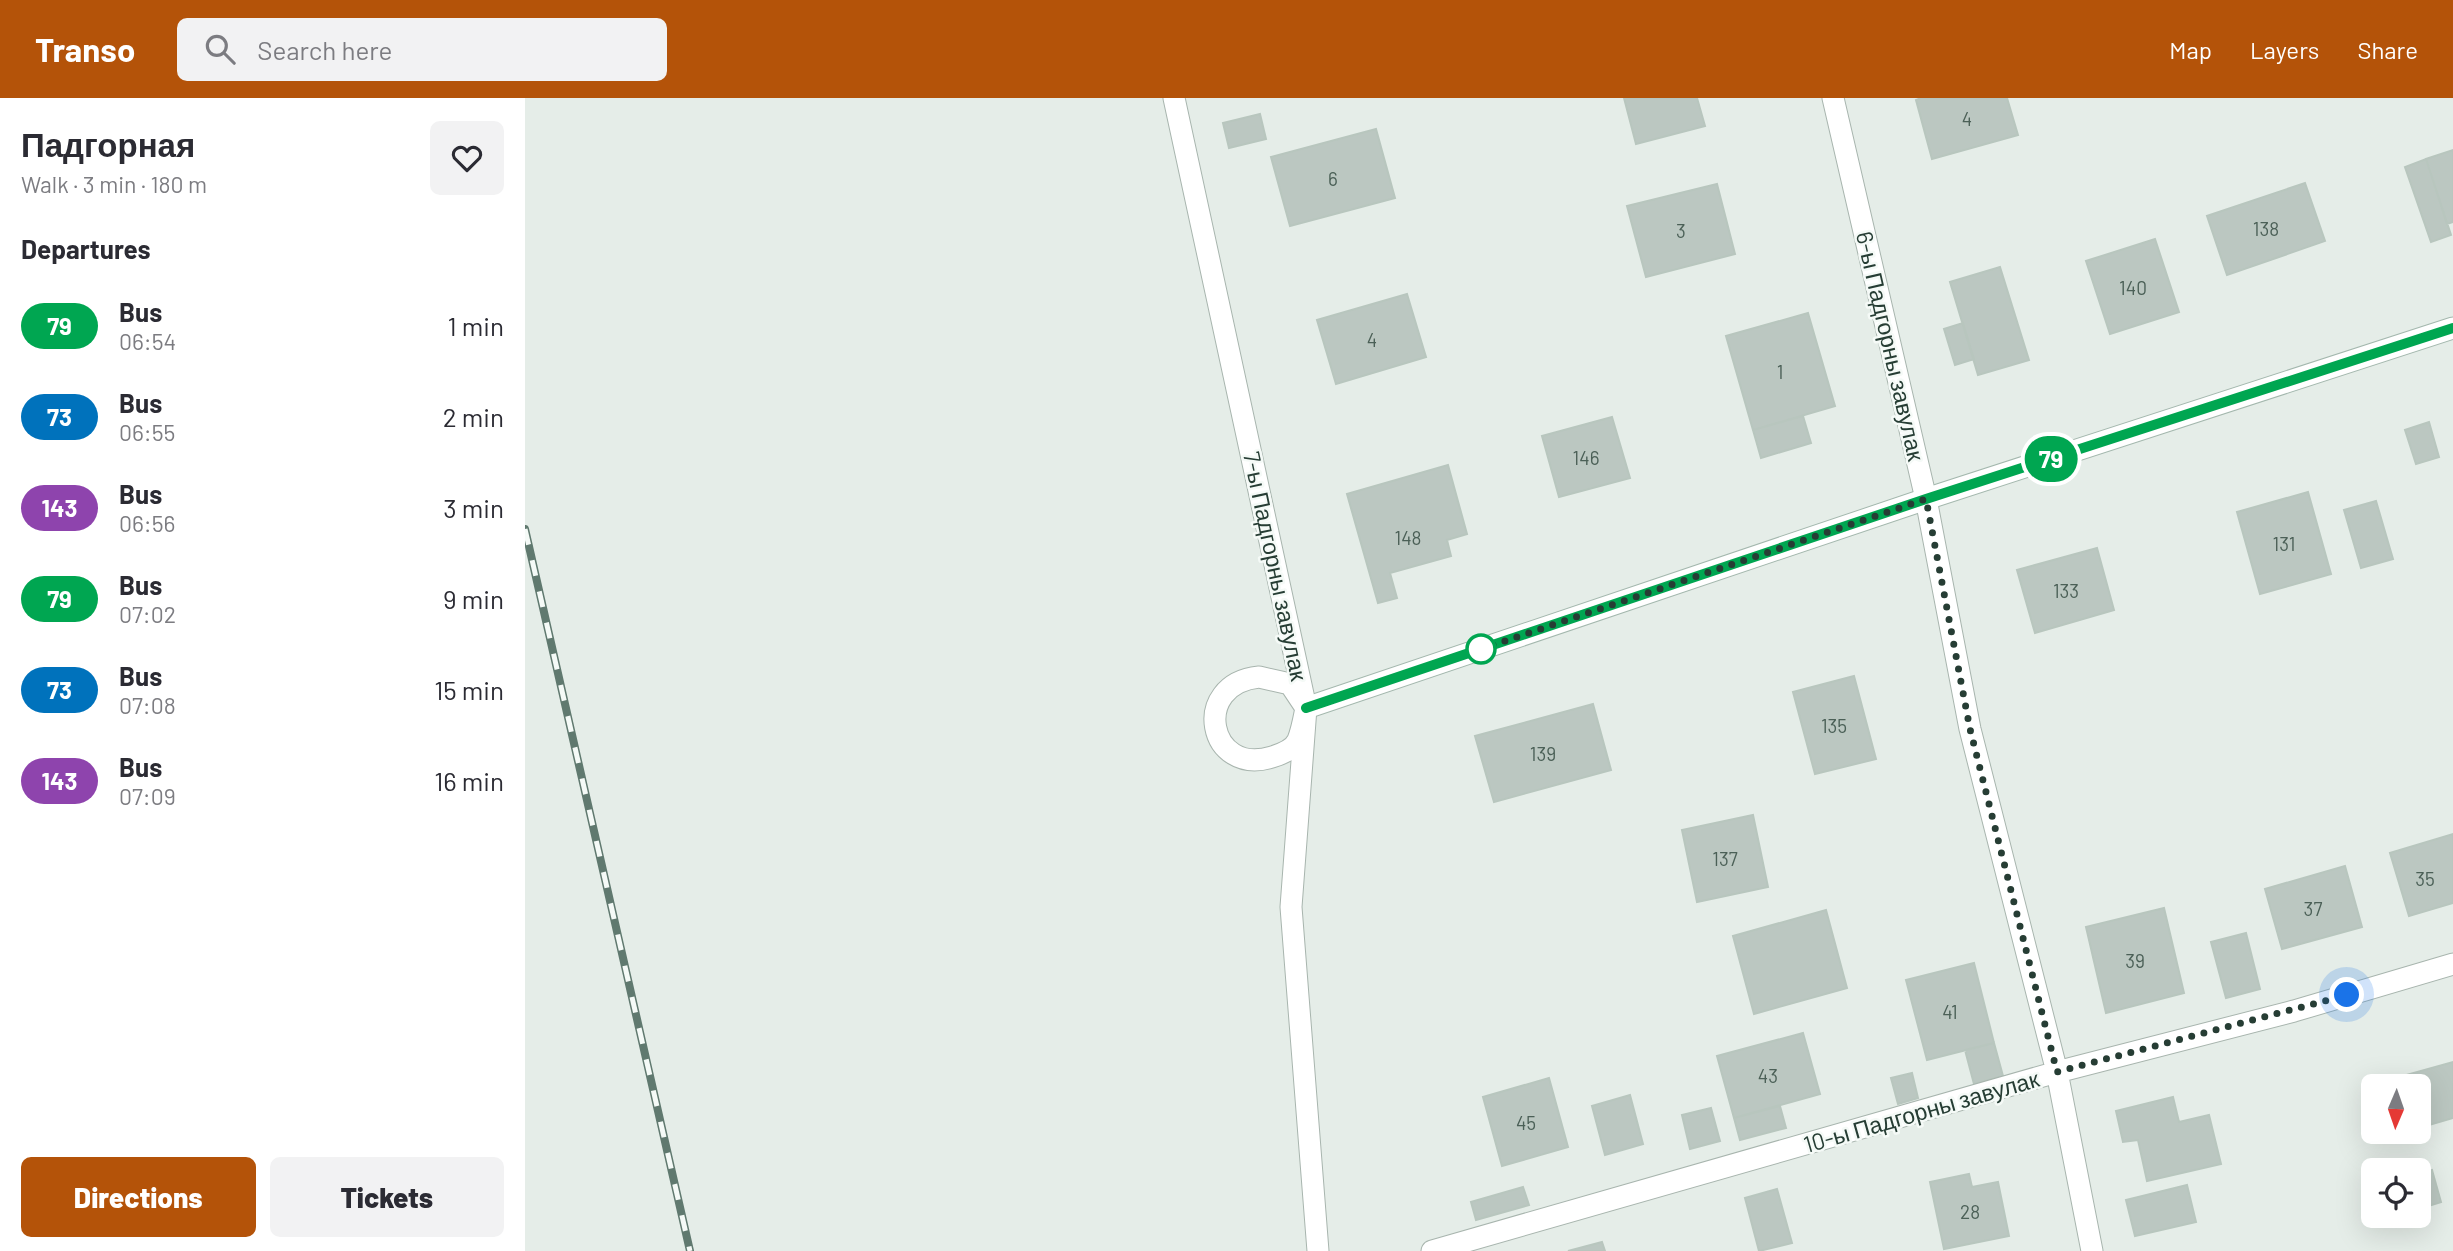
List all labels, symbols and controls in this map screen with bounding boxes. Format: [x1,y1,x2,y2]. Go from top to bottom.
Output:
search box [177,18,667,81]
text: Transo [35,29,135,69]
icon: search [201,30,239,68]
text: Search here [257,34,392,65]
text: Map [2169,35,2212,64]
text: Layers [2250,35,2319,64]
text: Share [2357,35,2418,64]
house number: 4 [1962,107,1972,130]
button: heart [430,121,504,195]
text: Падгорная [21,124,195,164]
house number: 6 [1328,167,1338,190]
text: Walk · 3 min · 180 m [21,170,207,198]
house number: 138 [2253,217,2279,240]
house number: 3 [1676,219,1686,242]
street label: 6-ы Падгорны завулак [1851,229,1931,464]
text: Departures [21,233,151,264]
house number: 140 [2119,276,2147,299]
text: Bus [119,296,162,327]
text: 1 min [448,310,504,341]
text: 79 [47,311,72,340]
text: 06:54 [119,327,176,355]
house number: 4 [1367,328,1377,351]
house number: 1 [1777,360,1783,383]
text: Bus [119,387,162,418]
text: 2 min [443,401,504,432]
text: 73 [47,402,72,431]
text: 06:55 [119,418,175,446]
line badge: 79 [2019,436,2083,482]
text: 79 [2039,444,2063,473]
house number: 146 [1573,446,1599,469]
street label: 7-ы Падгорны завулак [1238,449,1314,684]
text: Bus [119,478,162,509]
text: 3 min [443,492,504,523]
text: 143 [42,493,77,522]
text: 06:56 [119,509,175,537]
house number: 148 [1394,526,1422,549]
house number: 131 [2273,532,2295,555]
text: Bus [119,569,162,600]
house number: 133 [2053,579,2079,602]
text: 9 min [443,583,504,614]
text: 79 [47,584,72,613]
text: 07:02 [119,600,176,628]
unlabelled marker [1466,634,1496,664]
text: Bus [119,660,162,691]
text: 15 min [434,674,504,705]
text: 73 [47,675,72,704]
text: 07:08 [119,691,176,719]
house number: 135 [1821,714,1847,737]
house number: 139 [1530,742,1556,765]
text: Bus [119,751,162,782]
text: 16 min [434,765,504,796]
text: 143 [42,766,77,795]
text: 07:09 [119,782,176,810]
house number: 137 [1712,847,1738,870]
house number: 35 [2415,867,2435,890]
house number: 37 [2304,897,2322,920]
house number: 39 [2125,949,2145,972]
your location [2329,977,2364,1012]
house number: 41 [1942,1000,1958,1023]
house number: 43 [1758,1064,1778,1087]
street label: 10-ы Падгорны завулак [1800,1064,2043,1158]
north arrow [2361,1074,2431,1144]
map controls [2361,1074,2431,1228]
house number: 45 [1516,1111,1536,1134]
button: Directions [21,1157,256,1237]
button: Tickets [270,1157,504,1237]
button: locate [2361,1158,2431,1228]
house number: 28 [1960,1200,1980,1223]

